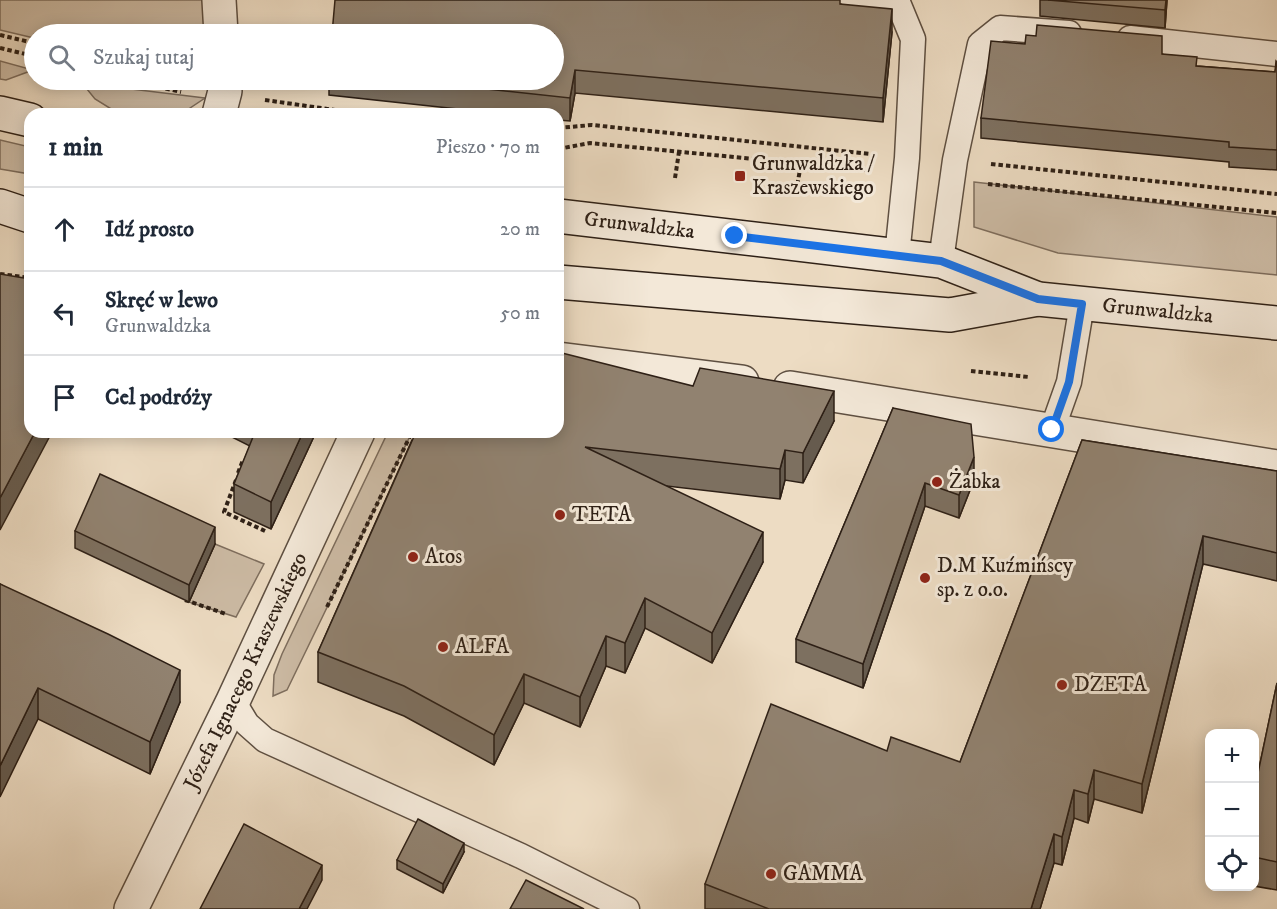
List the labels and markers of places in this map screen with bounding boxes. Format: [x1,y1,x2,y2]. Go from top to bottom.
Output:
place label: Grunwaldzka / Kraszewskiego [752,151,876,201]
marker: Grunwaldzka / Kraszewskiego [733,169,747,183]
place label: Żabka [949,468,1001,495]
marker: Żabka [930,475,944,489]
place label: TETA [572,502,632,528]
marker: TETA [553,508,567,522]
place label: Atos [425,544,462,570]
marker: Atos [406,550,420,564]
place label: D.M Kuźmińscy sp. z o.o. [937,553,1074,603]
marker: D.M Kuźmińscy sp. z o.o. [918,571,932,585]
place label: ALFA [455,634,510,660]
marker: ALFA [436,640,450,654]
place label: DZETA [1074,672,1147,698]
marker: DZETA [1055,678,1069,692]
place label: GAMMA [783,861,863,887]
marker: GAMMA [764,867,778,881]

